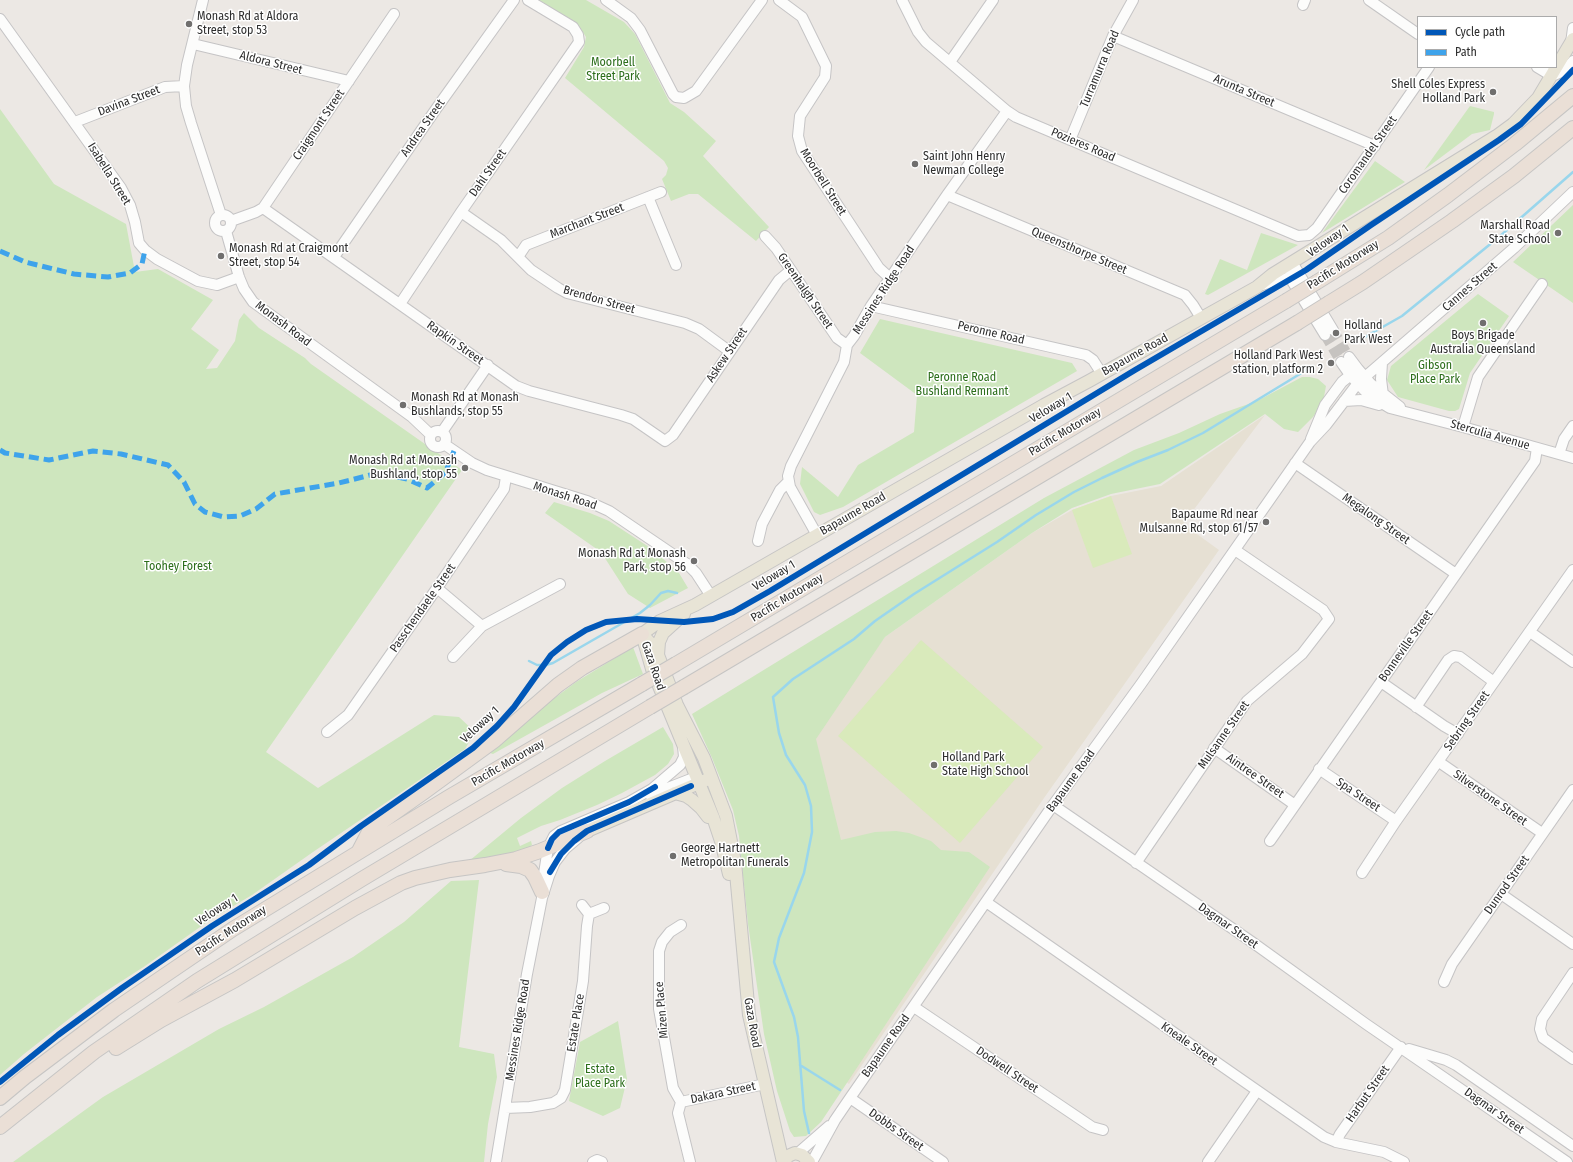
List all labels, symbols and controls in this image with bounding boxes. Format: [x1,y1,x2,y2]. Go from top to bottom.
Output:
place label: Monash Rd at Aldora Street, stop 53 [197,10,298,38]
legend [1417,16,1557,68]
marker: Monash Rd at Aldora Street, stop 53 [184,19,194,29]
text: Cycle path [1455,25,1505,39]
street label: Turramurra Road [1077,28,1123,110]
text: Path [1455,45,1477,59]
street label: Aldora Street [238,48,304,78]
park label: Moorbell Street Park [586,56,640,84]
street label: Arunta Street [1211,72,1277,110]
place label: Shell Coles Express Holland Park [1391,78,1485,106]
street label: Davina Street [96,83,162,119]
street label: Craigmont Street [290,87,348,163]
marker: Shell Coles Express Holland Park [1488,87,1498,97]
street label: Andrea Street [398,96,448,160]
street label: Coromandel Street [1336,113,1400,197]
street label: Pozieres Road [1049,125,1117,165]
street label: Isabella Street [84,140,134,208]
street label: Moorbell Street [797,146,849,218]
street label: Dahl Street [466,147,510,199]
place label: Saint John Henry Newman College [923,150,1005,178]
marker: Saint John Henry Newman College [910,159,920,169]
street label: Marchant Street [548,200,626,242]
place label: Marshall Road State School [1480,219,1550,247]
street label: Veloway 1 [1304,222,1352,260]
street label: Queensthorpe Street [1029,224,1129,278]
marker: Marshall Road State School [1553,228,1563,238]
street label: Pacific Motorway [1305,237,1381,293]
place label: Monash Rd at Craigmont Street, stop 54 [229,242,349,270]
street label: Messines Ridge Road [850,243,918,337]
street label: Greenhalgh Street [774,250,836,332]
marker: Monash Rd at Craigmont Street, stop 54 [216,251,226,261]
street label: Cannes Street [1440,259,1500,315]
street label: Brendon Street [561,283,637,317]
street label: Monash Road [252,298,314,350]
street label: Rapkin Street [424,318,486,368]
street label: Peronne Road [956,318,1026,348]
marker: Boys Brigade Australia Queensland [1478,318,1488,328]
place label: Holland Park West [1344,319,1392,347]
street label: Askew Street [703,325,751,385]
marker: Holland Park West [1331,328,1341,338]
place label: Boys Brigade Australia Queensland [1431,329,1535,357]
street label: Bapaume Road [1099,331,1171,379]
place label: Holland Park West station, platform 2 [1233,349,1323,377]
marker: Holland Park West station, platform 2 [1326,358,1336,368]
park label: Gibson Place Park [1410,359,1460,387]
park label: Peronne Road Bushland Remnant [916,371,1008,399]
street label: Veloway 1 [1027,390,1075,426]
place label: Monash Rd at Monash Bushlands, stop 55 [411,391,519,419]
marker: Monash Rd at Monash Bushlands, stop 55 [398,400,408,410]
street label: Pacific Motorway [1026,405,1104,459]
street label: Sterculia Avenue [1449,417,1531,453]
place label: Monash Rd at Monash Bushland, stop 55 [349,454,457,482]
marker: Monash Rd at Monash Bushland, stop 55 [460,463,470,473]
street label: Monash Road [531,479,599,513]
street label: Bapaume Road [817,489,889,539]
street label: Megalong Street [1339,490,1413,548]
place label: Bapaume Rd near Mulsanne Rd, stop 61/57 [1140,508,1258,536]
marker: Bapaume Rd near Mulsanne Rd, stop 61/57 [1261,517,1271,527]
place label: Monash Rd at Monash Park, stop 56 [578,547,686,575]
marker: Monash Rd at Monash Park, stop 56 [689,556,699,566]
street label: Veloway 1 [750,558,798,594]
park label: Toohey Forest [144,560,212,574]
street label: Passchendaele Street [387,561,459,655]
street label: Pacific Motorway [748,571,826,625]
street label: Bonneville Street [1376,607,1436,685]
street label: Gaza Road [638,640,668,692]
street label: Sebring Street [1441,688,1493,754]
street label: Mulsanne Street [1195,698,1253,772]
street label: Veloway 1 [458,704,502,746]
street label: Pacific Motorway [469,736,547,790]
street label: Bapaume Road [1044,747,1098,815]
place label: Holland Park State High School [942,751,1028,779]
street label: Aintree Street [1223,751,1287,801]
marker: Holland Park State High School [929,760,939,770]
street label: Silverstone Street [1450,767,1530,829]
street label: Spa Street [1333,775,1383,815]
place label: George Hartnett Metropolitan Funerals [681,842,789,870]
marker: George Hartnett Metropolitan Funerals [668,851,678,861]
street label: Dunrod Street [1481,853,1533,917]
street label: Veloway 1 [193,891,241,929]
street label: Dagmar Street [1195,900,1261,952]
street label: Pacific Motorway [193,903,269,959]
street label: Messines Ridge Road [503,978,533,1082]
street label: Mizen Place [652,981,672,1039]
street label: Estate Place [564,993,588,1053]
street label: Gaza Road [740,997,764,1049]
street label: Bapaume Road [859,1012,913,1080]
street label: Kneale Street [1158,1019,1220,1069]
street label: Dodwell Street [973,1044,1041,1096]
park label: Estate Place Park [575,1063,625,1091]
street label: Harbut Street [1343,1063,1393,1125]
street label: Dakara Street [689,1079,757,1107]
street label: Dagmar Street [1461,1085,1527,1137]
street label: Dobbs Street [866,1106,926,1154]

